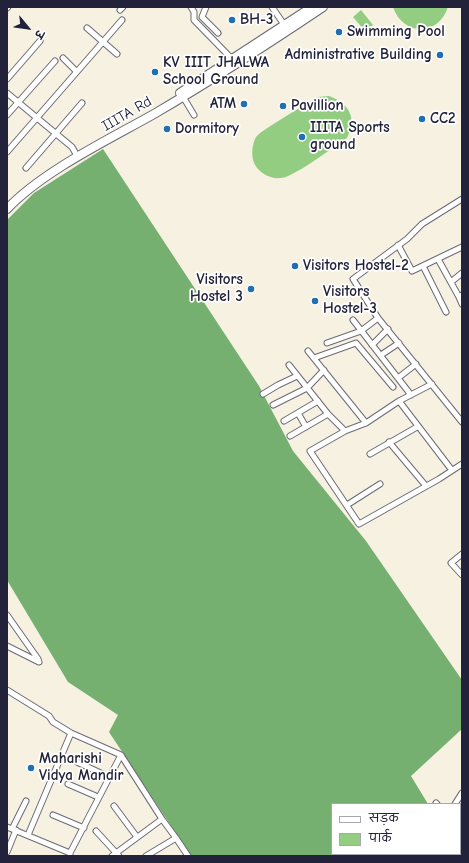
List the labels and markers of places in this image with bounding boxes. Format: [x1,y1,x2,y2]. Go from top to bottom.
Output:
place label: BH-3 [240,11,273,29]
marker: BH-3 [227,15,237,25]
place label: Swimming Pool [347,23,445,41]
marker: Swimming Pool [334,27,344,37]
place label: Administrative Building [285,46,432,64]
marker: Administrative Building [435,50,445,60]
place label: KV IIIT JHALWA School Ground [163,54,269,89]
marker: KV IIIT JHALWA School Ground [150,67,160,77]
place label: ATM [210,95,236,113]
place label: Pavillion [291,97,344,115]
marker: ATM [239,99,249,109]
marker: Pavillion [278,101,288,111]
place label: CC2 [430,110,455,128]
marker: CC2 [417,114,427,124]
place label: IIITA Sports ground [310,119,390,154]
place label: Dormitory [175,120,239,138]
marker: Dormitory [162,124,172,134]
marker: IIITA Sports ground [297,132,307,142]
place label: Visitors Hostel-2 [303,257,409,275]
marker: Visitors Hostel-2 [290,261,300,271]
place label: Visitors Hostel 3 [190,271,243,306]
place label: Visitors Hostel-3 [323,283,377,318]
marker: Visitors Hostel 3 [246,284,256,294]
marker: Visitors Hostel-3 [310,296,320,306]
place label: Maharishi Vidya Mandir [39,750,123,785]
marker: Maharishi Vidya Mandir [26,763,36,773]

